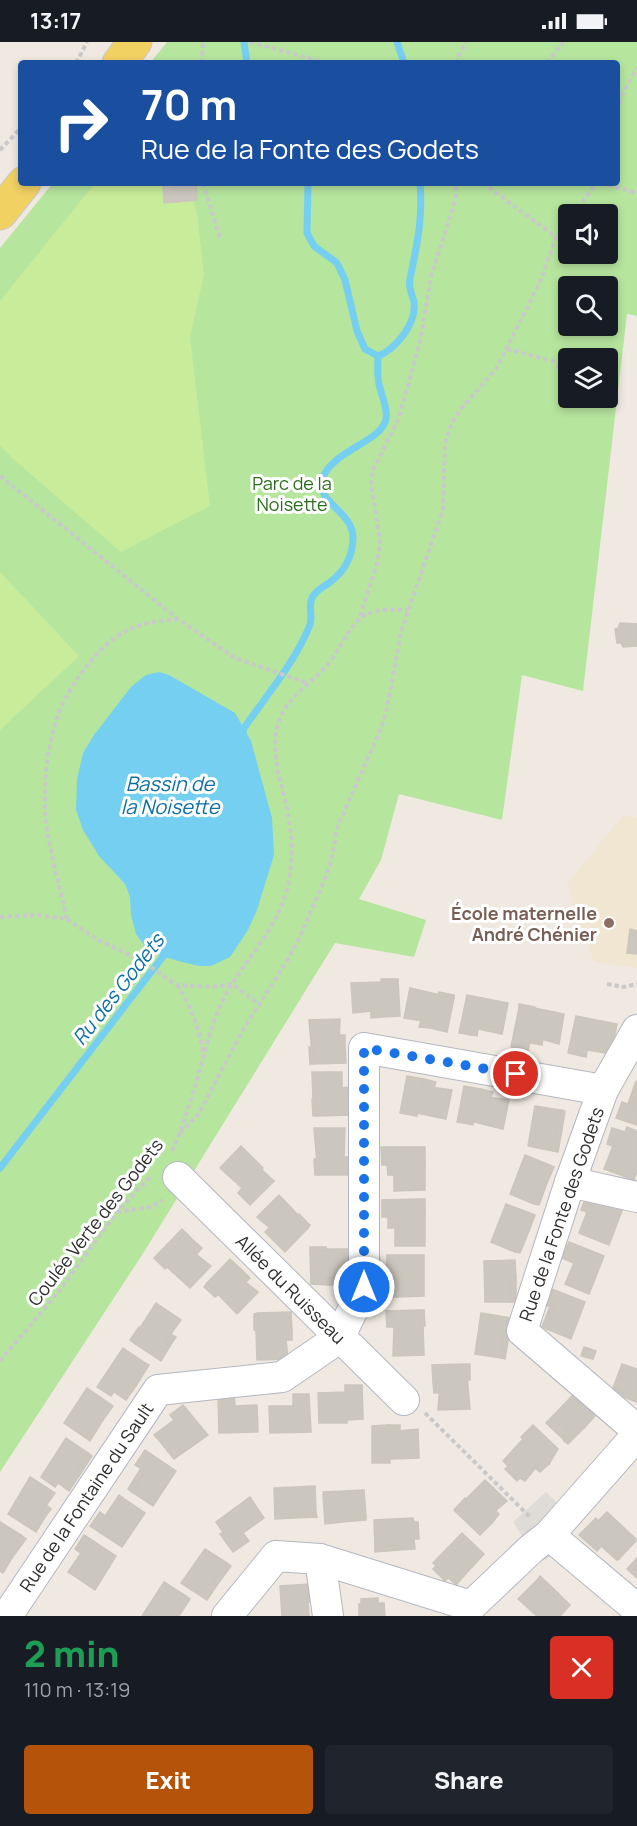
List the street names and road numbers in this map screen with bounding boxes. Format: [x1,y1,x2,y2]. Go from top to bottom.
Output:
street label: Rue de la Fonte des Godets [513,1104,609,1324]
street label: Coulée Verte des Godets [22,1133,168,1311]
street label: Allée du Ruisseau [231,1229,351,1349]
street label: Rue de la Fontaine du Sault [14,1398,158,1596]

